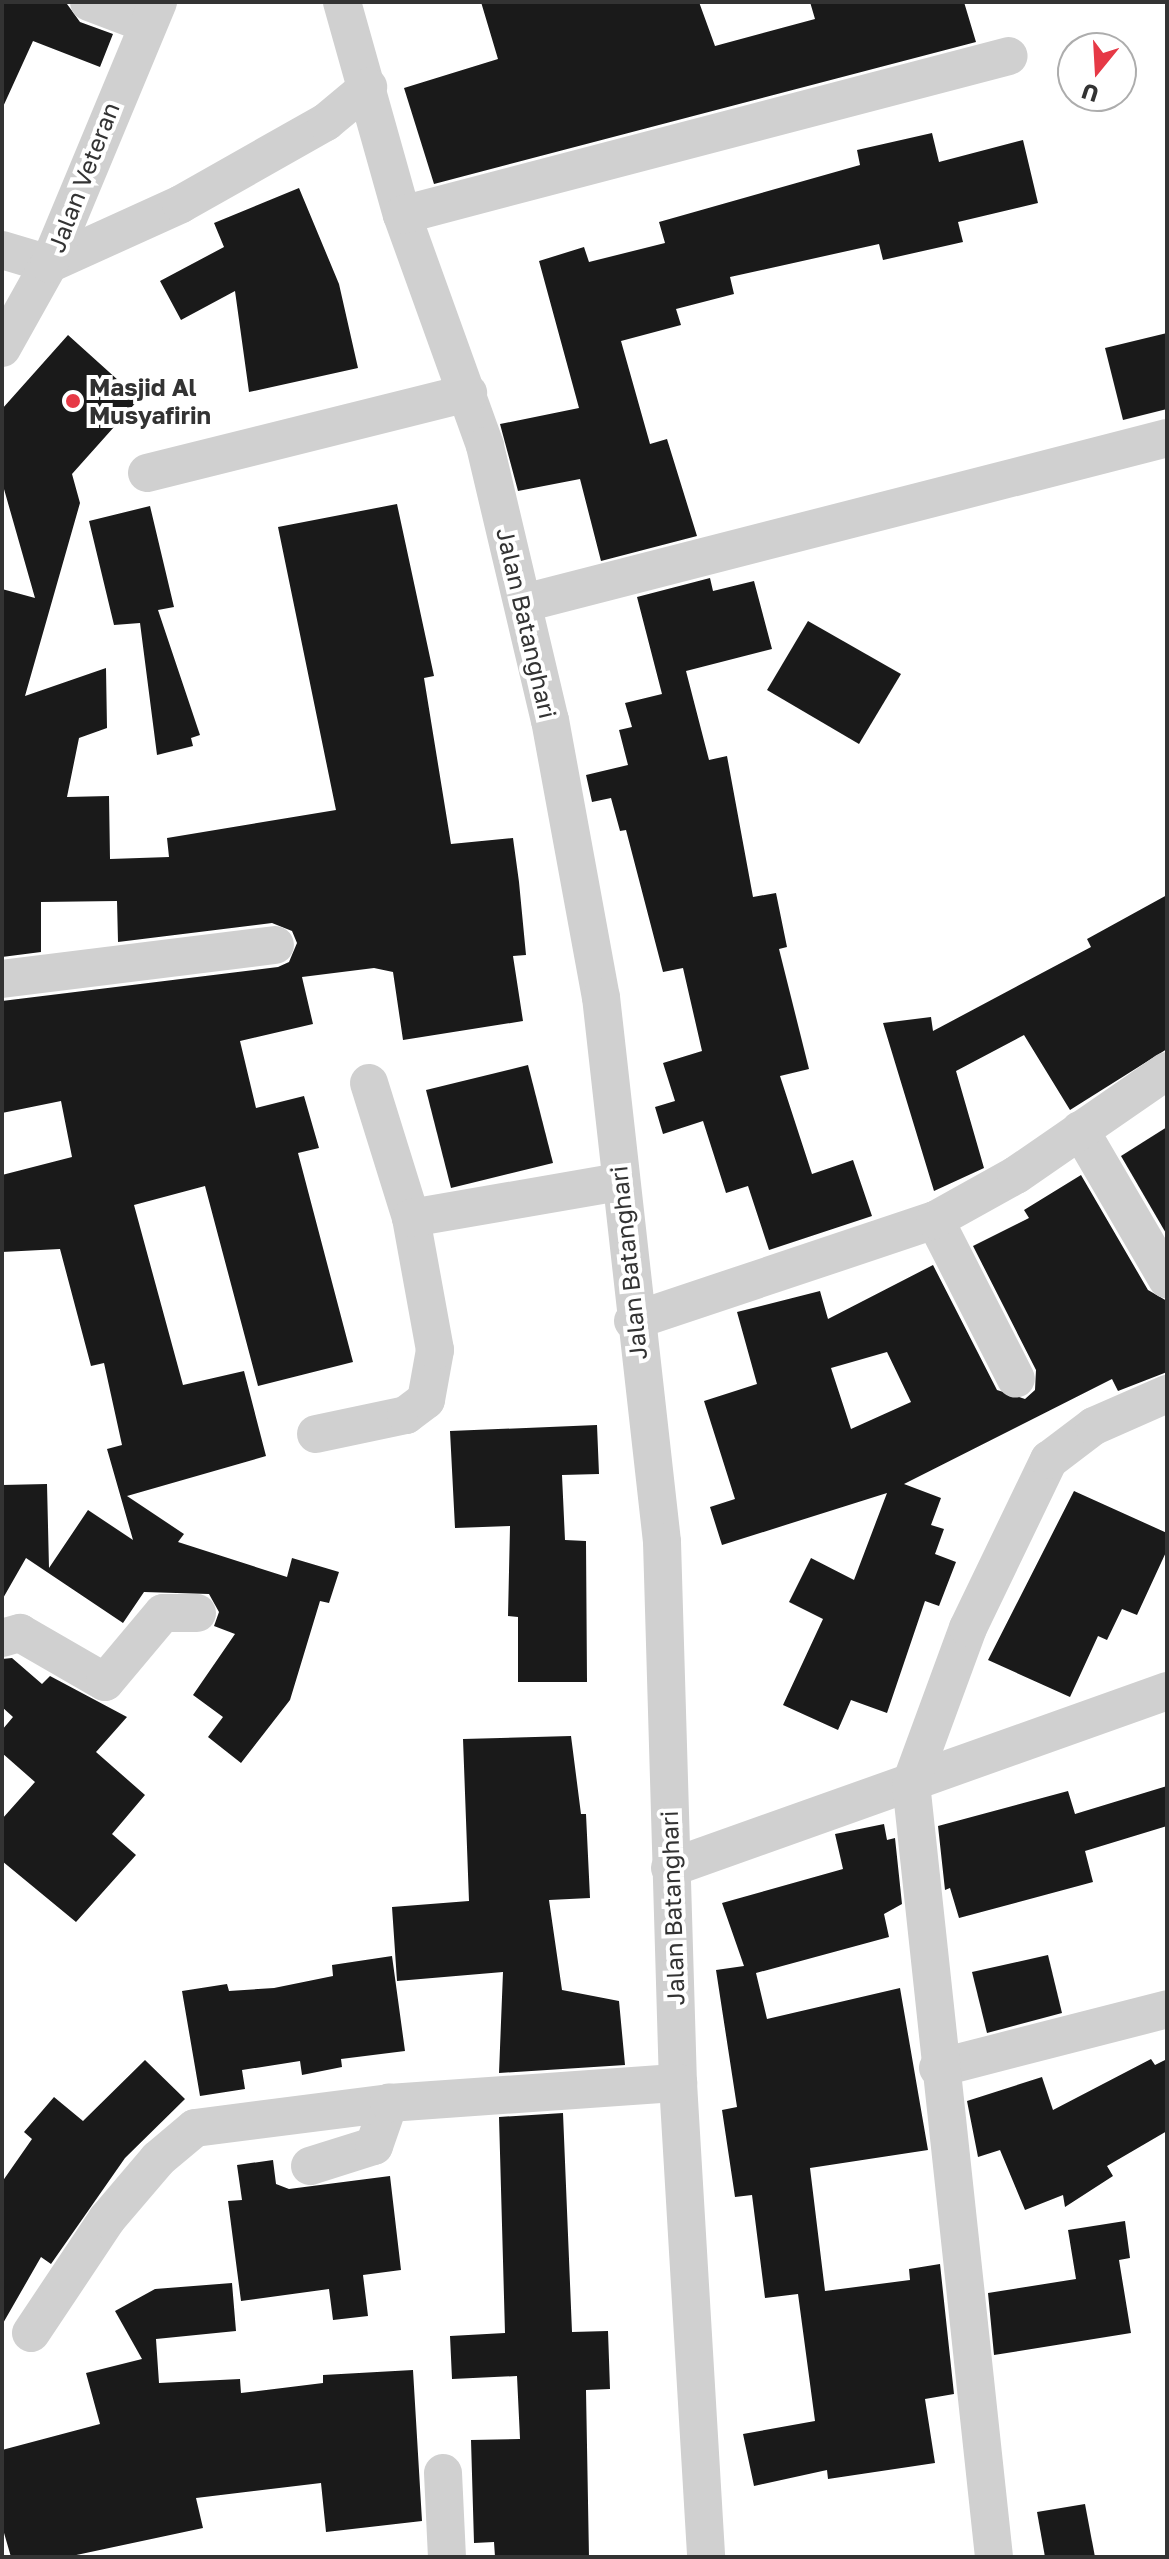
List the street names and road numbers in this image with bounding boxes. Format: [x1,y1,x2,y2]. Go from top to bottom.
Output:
street label: Jalan Veteran [41,98,125,256]
street label: Jalan Batanghari [491,525,563,721]
street label: Jalan Batanghari [603,1164,653,1362]
street label: Jalan Batanghari [654,1810,690,2006]

